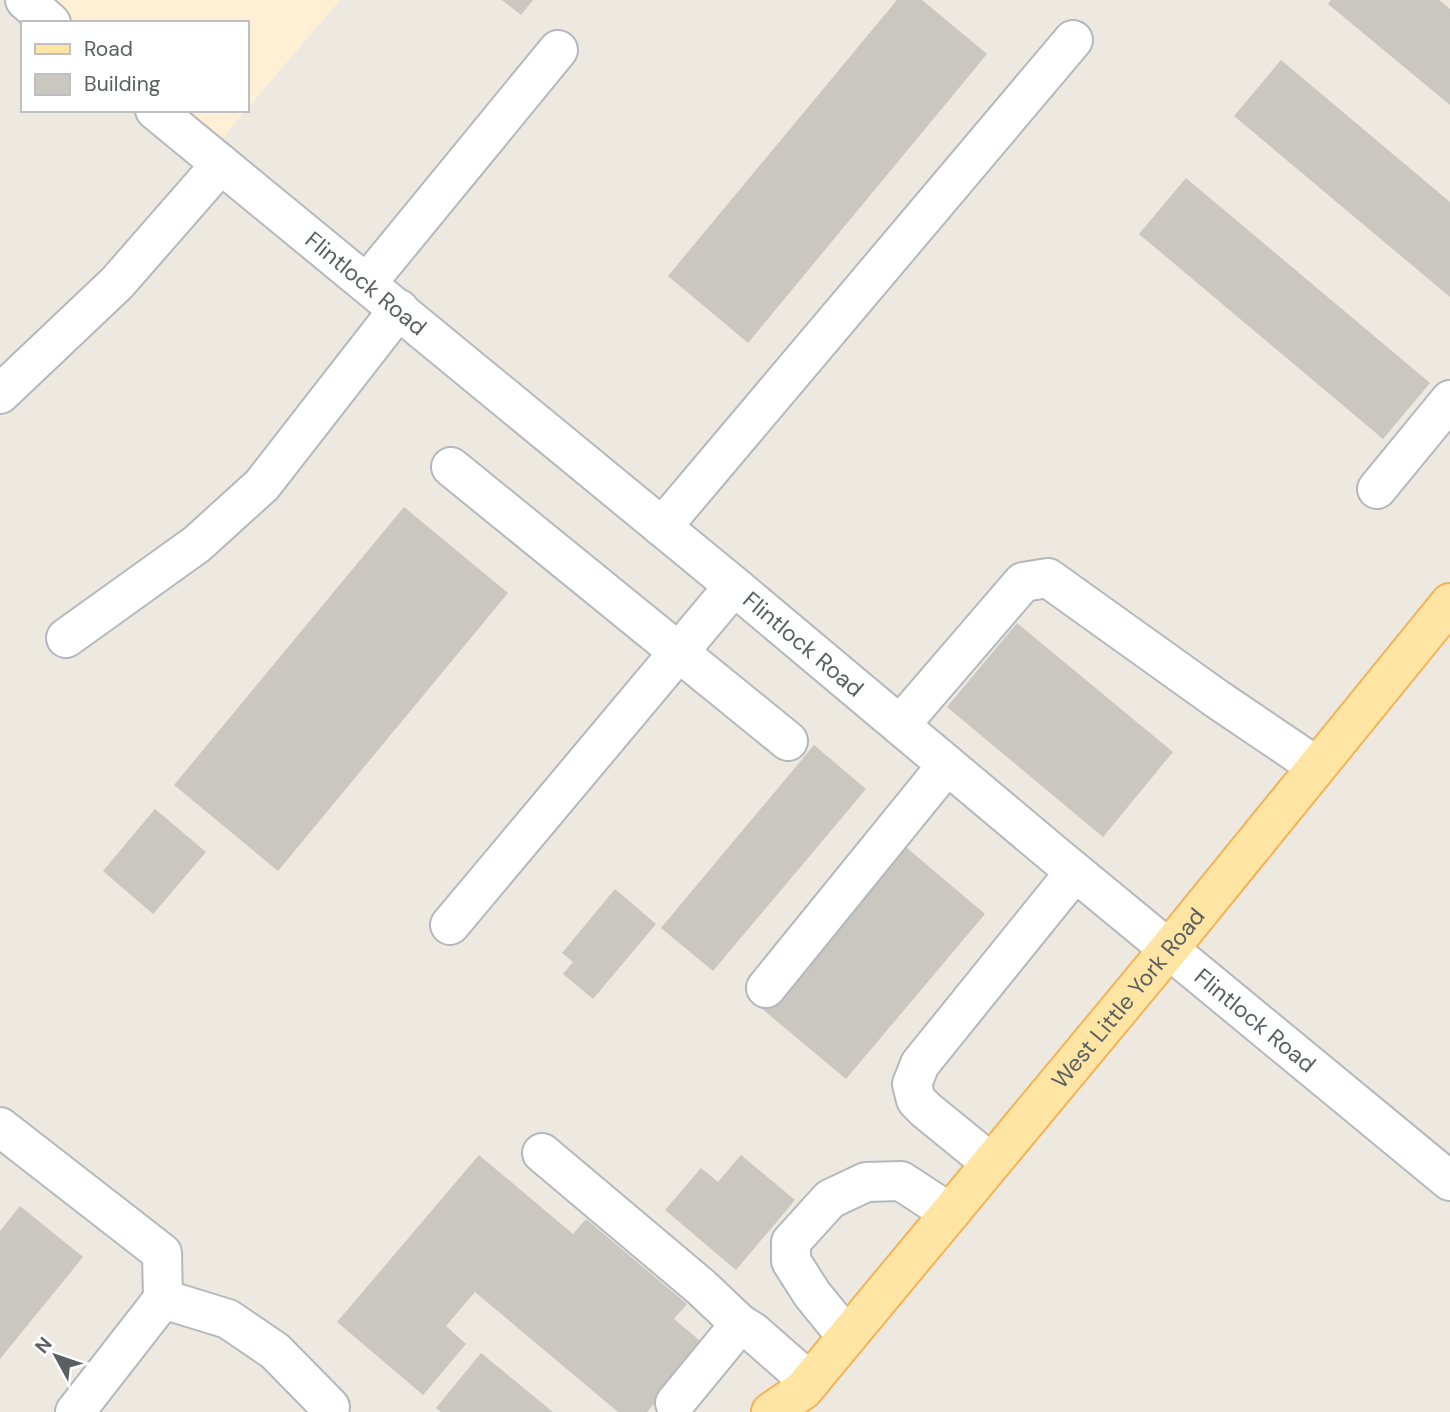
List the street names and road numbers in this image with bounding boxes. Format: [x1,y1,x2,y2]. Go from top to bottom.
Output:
street label: Flintlock Road [299,225,433,342]
street label: Flintlock Road [737,585,870,703]
street label: West Little York Road [1045,902,1211,1094]
street label: Flintlock Road [1188,962,1322,1079]

